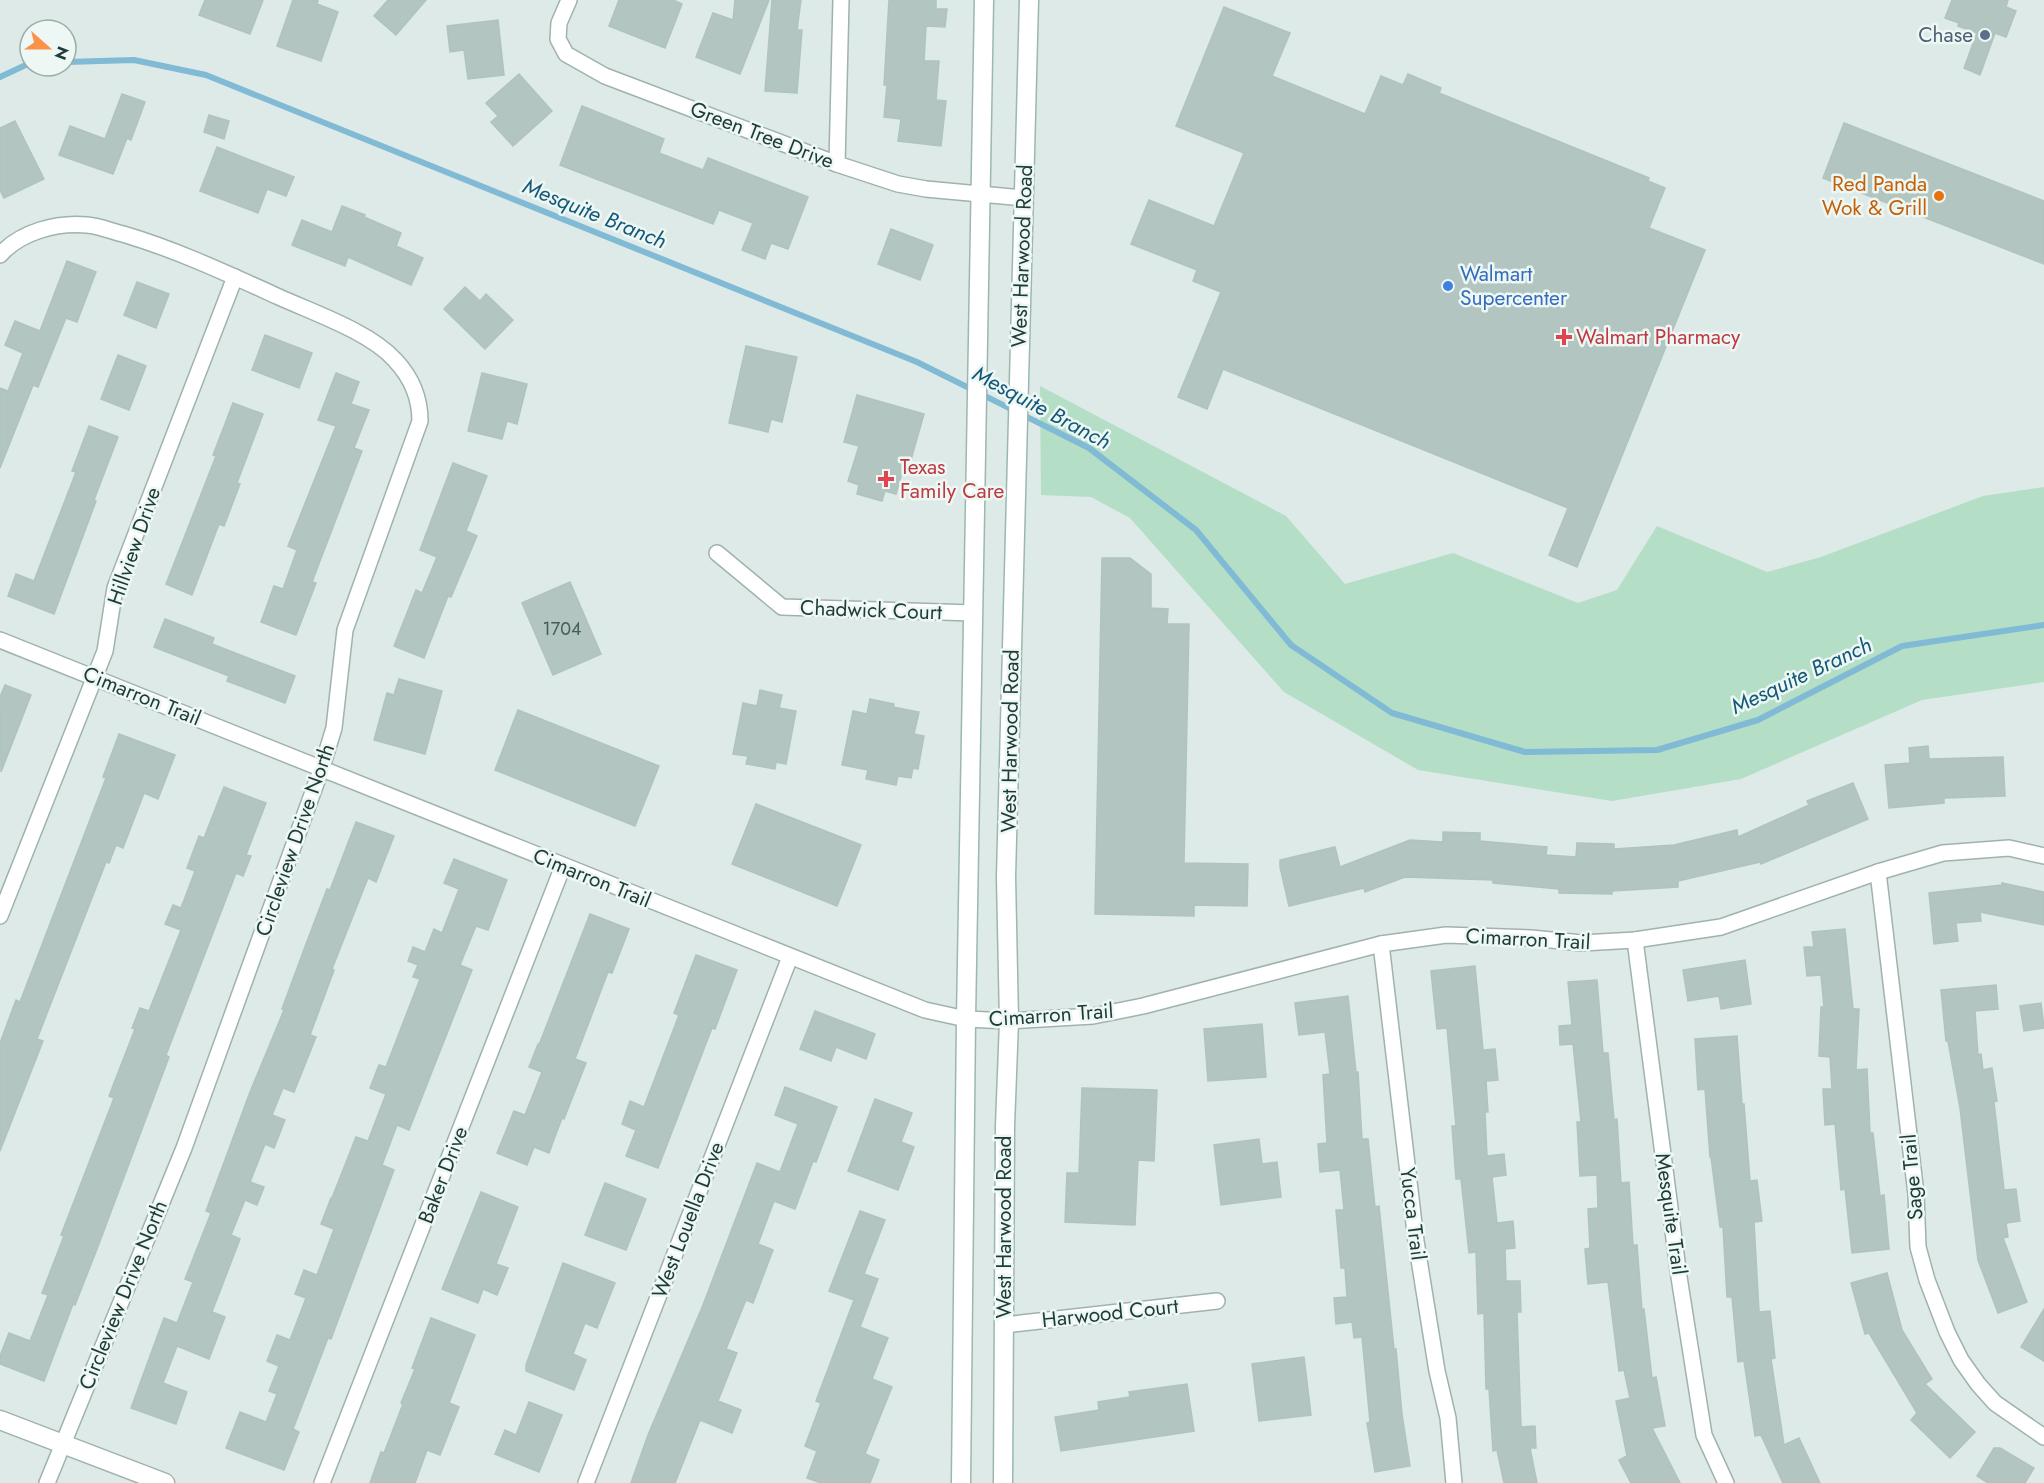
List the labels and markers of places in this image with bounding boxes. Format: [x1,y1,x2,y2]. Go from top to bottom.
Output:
place label: Chase [1918,20,1973,50]
marker: Chase [1978,28,1992,42]
place label: Red Panda Wok & Grill [1822,169,1927,223]
marker: Red Panda Wok & Grill [1932,189,1946,203]
place label: Walmart Supercenter [1460,259,1568,313]
marker: Walmart Supercenter [1441,279,1455,293]
place label: Walmart Pharmacy [1576,322,1741,352]
marker: Walmart Pharmacy [1557,330,1571,344]
place label: Texas Family Care [900,452,1005,506]
marker: Texas Family Care [877,470,895,488]

